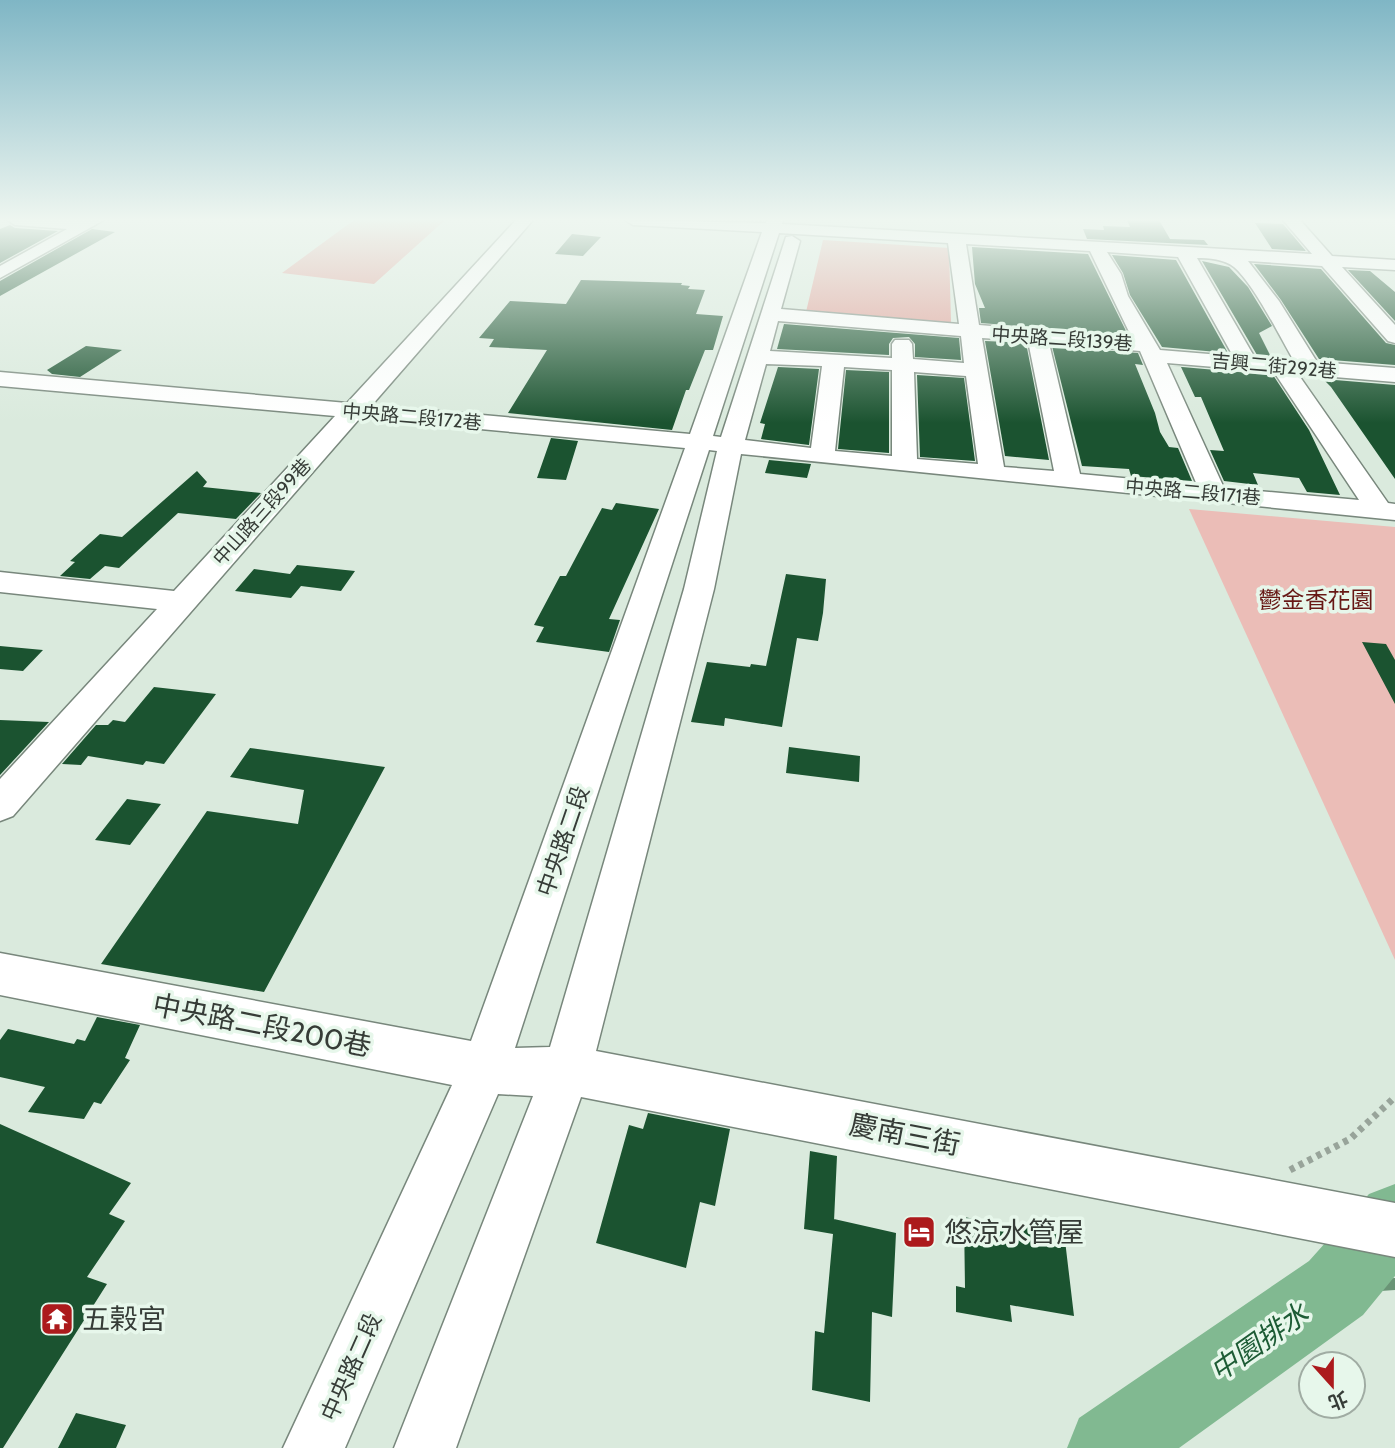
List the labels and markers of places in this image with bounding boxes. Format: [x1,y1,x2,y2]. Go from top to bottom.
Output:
hotel icon: 悠涼水管屋 [900,1213,938,1251]
place label: 悠涼水管屋 [944,1215,1084,1249]
temple icon: 五榖宮 [38,1300,76,1338]
place label: 五榖宮 [82,1302,166,1336]

